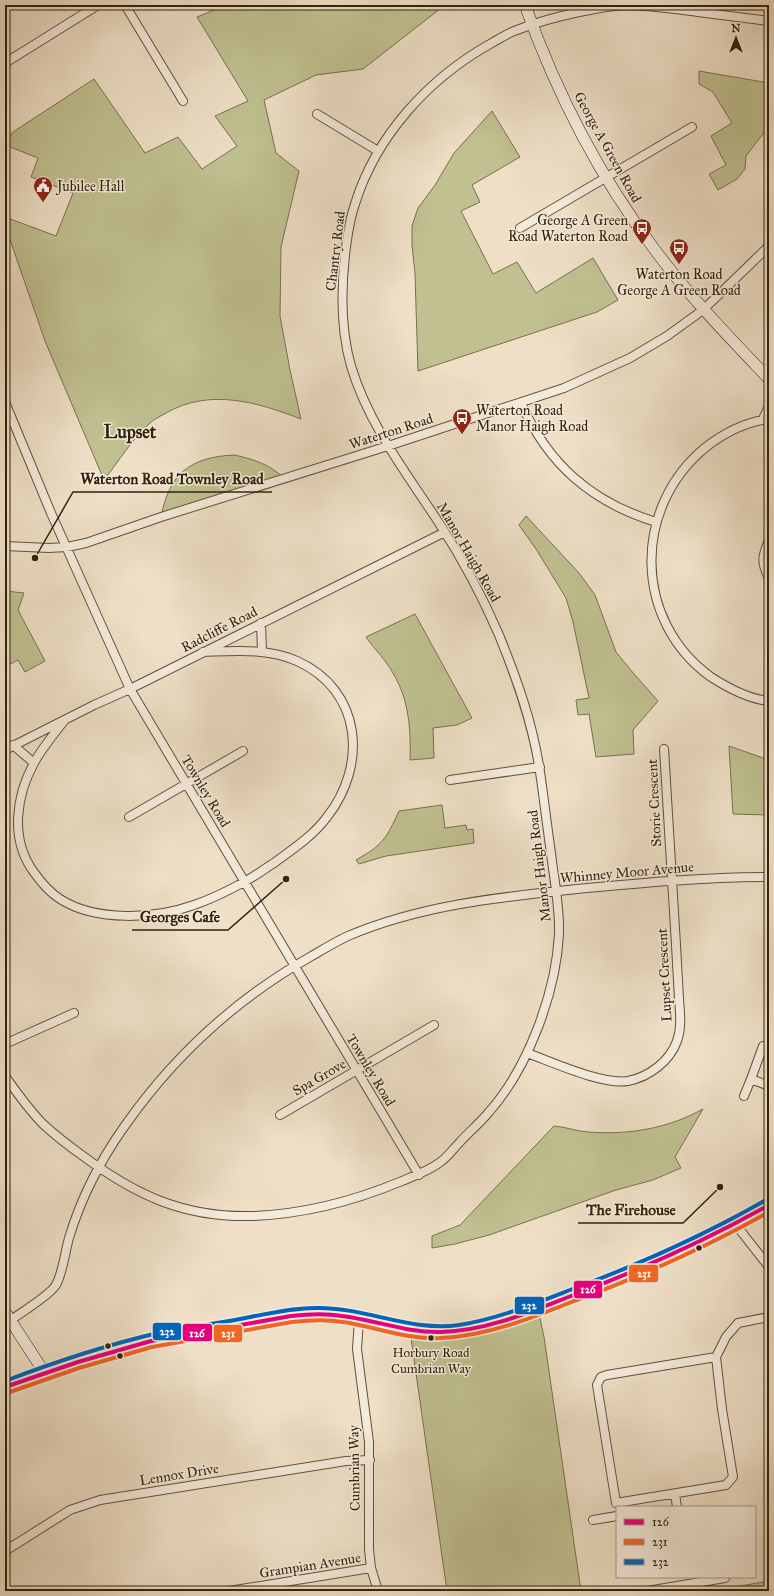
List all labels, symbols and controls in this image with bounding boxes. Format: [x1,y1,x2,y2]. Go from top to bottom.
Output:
north arrow [716,18,756,58]
text: N [731,22,741,35]
street label: George A Green Road [570,89,645,205]
public building icon: Jubilee Hall [32,175,54,203]
place label: Jubilee Hall [55,178,125,196]
street label: Chantry Road [322,210,349,292]
place label: George A Green Road Waterton Road [508,212,628,245]
bus stop icon: George A Green Road Waterton Road [631,217,653,245]
bus stop icon: Waterton Road George A Green Road [668,237,690,265]
place label: Waterton Road George A Green Road [617,266,741,299]
place label: Waterton Road Manor Haigh Road [476,402,588,435]
bus stop icon: Waterton Road Manor Haigh Road [451,407,473,435]
street label: Waterton Road [347,410,435,453]
district label: Lupset [104,421,157,444]
callout: Waterton Road Townley Road [73,465,272,492]
text: Waterton Road Townley Road [80,470,264,489]
street label: Manor Haigh Road [433,499,504,605]
street label: Radcliffe Road [178,603,260,656]
street label: Townley Road [177,752,234,830]
street label: Storie Crescent [644,759,665,847]
street label: Manor Haigh Road [524,809,555,923]
street label: Whinney Moor Avenue [559,858,695,887]
callout: Georges Cafe [132,903,228,930]
text: Georges Cafe [140,908,221,927]
street label: Lupset Crescent [654,928,675,1022]
street label: Townley Road [342,1031,399,1109]
street label: Spa Grove [290,1055,349,1100]
callout: The Firehouse [578,1196,683,1223]
text: The Firehouse [585,1201,676,1219]
unlabelled marker [694,1243,704,1253]
line badge: 231 [628,1264,659,1283]
text: 231 [637,1267,652,1281]
line badge: 126 [573,1280,603,1299]
text: 126 [580,1283,597,1296]
line badge: 232 [514,1296,545,1315]
text: 232 [521,1299,537,1313]
line badge: 232 [152,1322,182,1341]
line badge: 126 [182,1323,213,1342]
line badge: 231 [213,1324,243,1343]
text: 232 [159,1325,175,1339]
text: 126 [189,1327,206,1340]
text: 231 [221,1327,236,1341]
marker: Horbury Road Cumbrian Way [426,1333,436,1343]
unlabelled marker [103,1341,113,1351]
place label: Horbury Road Cumbrian Way [391,1345,472,1377]
unlabelled marker [115,1351,125,1361]
street label: Cumbrian Way [345,1424,364,1511]
street label: Lennox Drive [138,1460,220,1489]
legend [616,1506,756,1578]
text: 126 [652,1515,670,1529]
text: 231 [652,1535,668,1549]
street label: Grampian Avenue [258,1549,362,1582]
text: 232 [652,1555,669,1569]

